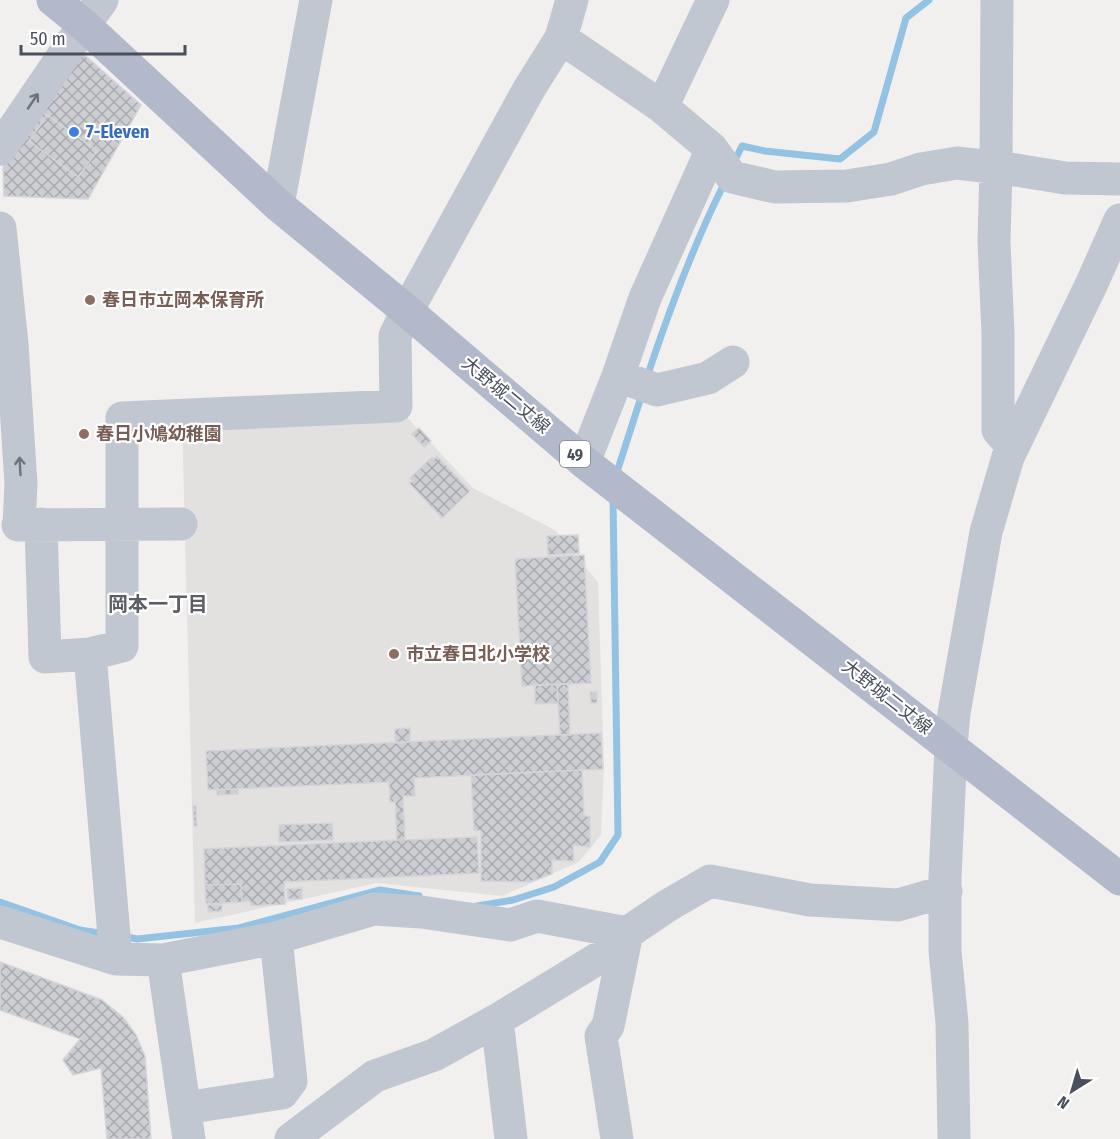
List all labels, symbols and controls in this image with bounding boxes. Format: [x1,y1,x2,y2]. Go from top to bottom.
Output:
scale bar [21,18,184,56]
text: 50 m [30,28,66,50]
one-way arrow [27,93,39,110]
place label: 7-Eleven [86,121,149,143]
marker: 7-Eleven [67,125,81,139]
place label: 春日市立岡本保育所 [102,289,264,311]
marker: 春日市立岡本保育所 [83,293,97,307]
street label: 大野城二丈線 [458,352,554,438]
place label: 春日小鳩幼稚園 [96,423,222,445]
marker: 春日小鳩幼稚園 [77,427,91,441]
road number: 49 [560,441,590,467]
one-way arrow [14,457,25,477]
district label: 岡本一丁目 [108,592,208,616]
place label: 市立春日北小学校 [406,643,550,665]
marker: 市立春日北小学校 [387,647,401,661]
street label: 大野城二丈線 [838,655,936,739]
north arrow [1042,1061,1102,1121]
text: N [1054,1092,1073,1113]

